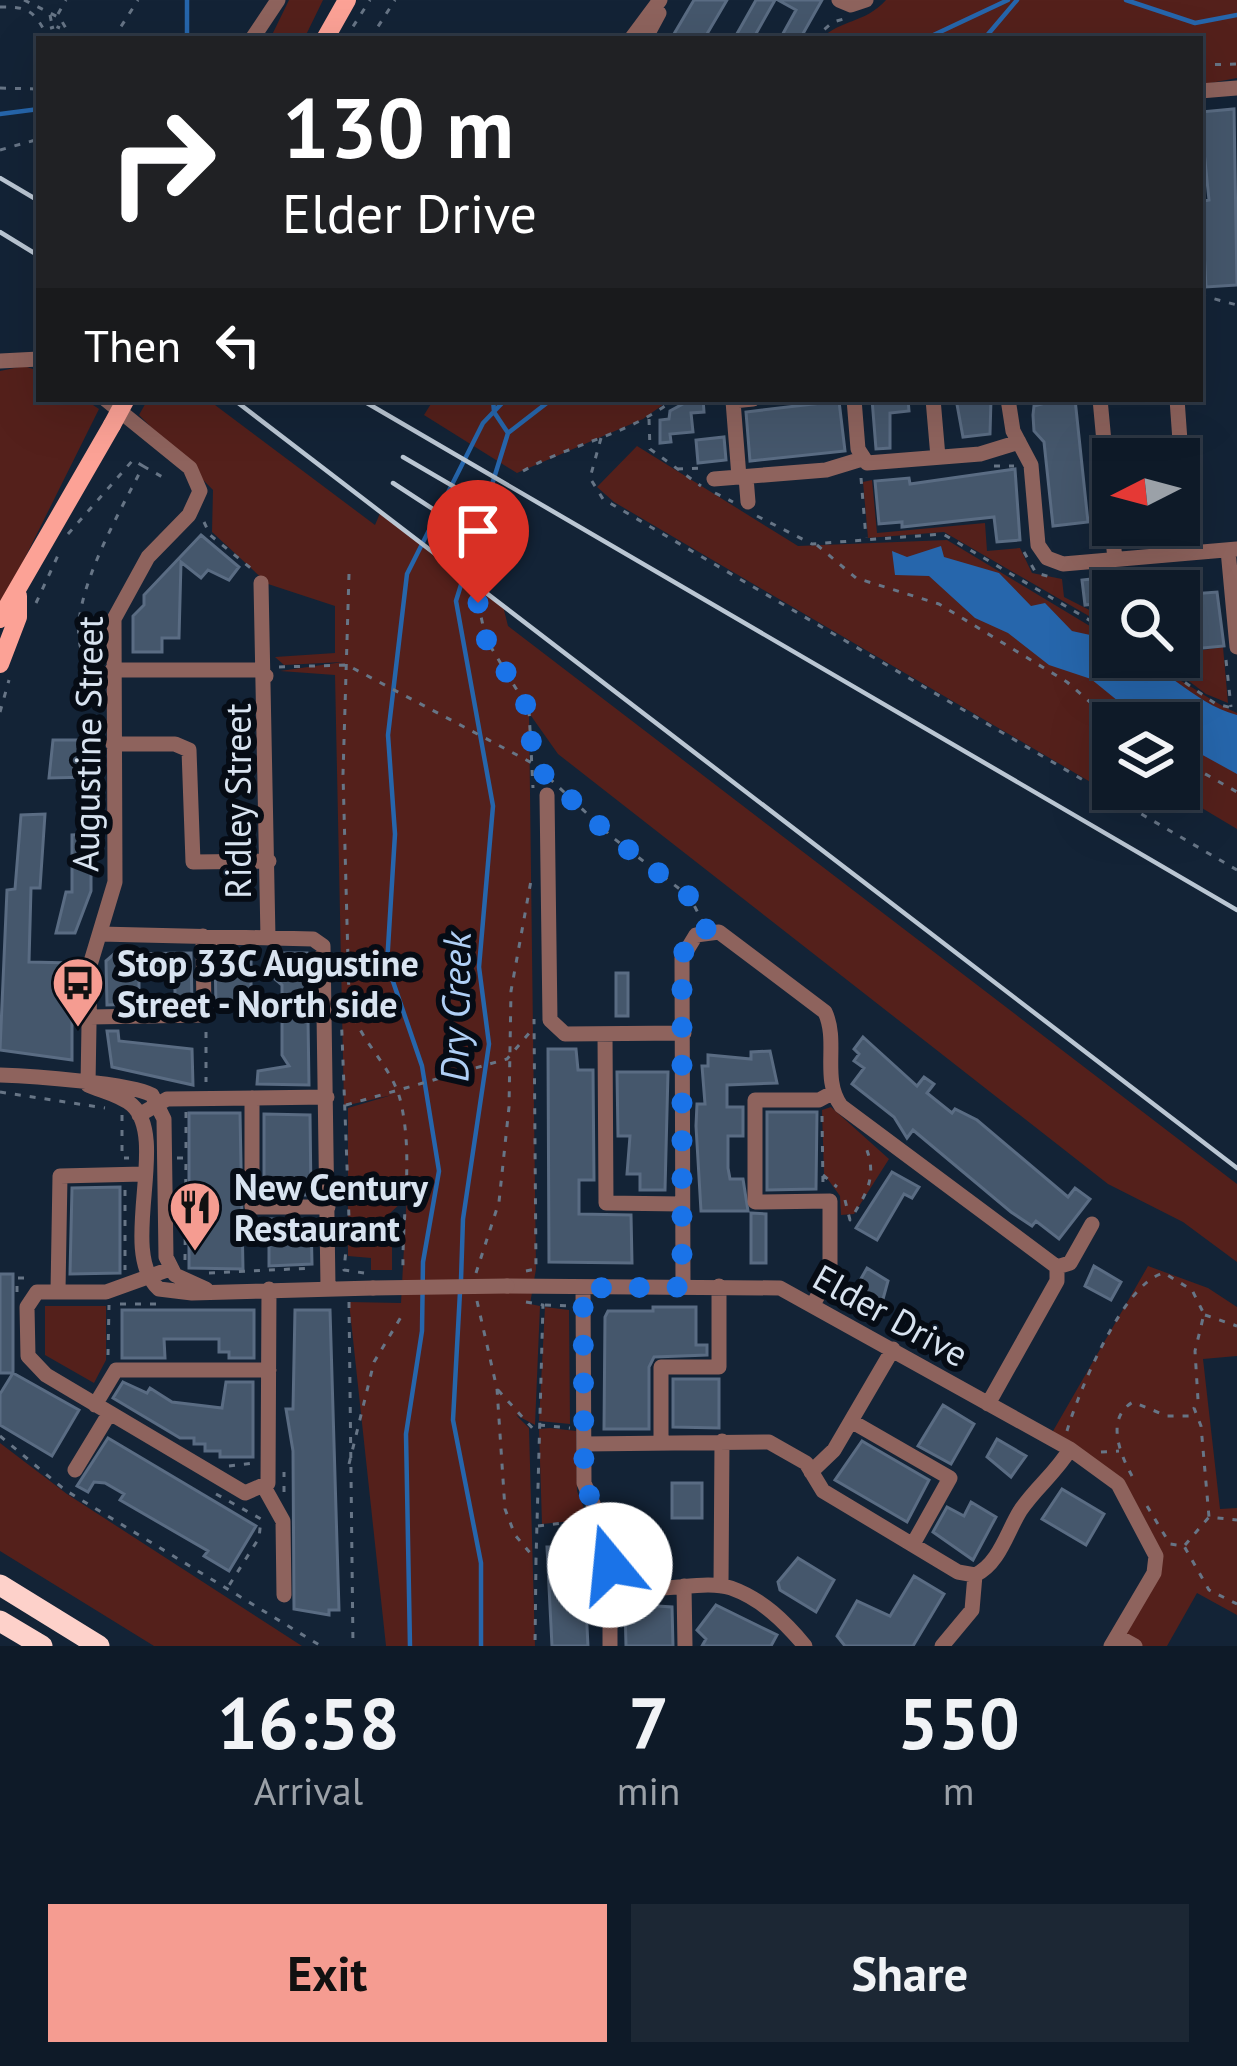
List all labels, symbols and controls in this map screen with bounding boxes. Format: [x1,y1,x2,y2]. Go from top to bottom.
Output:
text: 130 m [282,72,514,181]
icon: right [84,84,240,240]
text: Elder Drive [282,178,537,248]
icon: left [205,312,271,378]
text: Then [84,316,181,374]
north arrow [1092,438,1200,546]
map controls [1092,438,1200,810]
pin [427,480,529,603]
icon: arrive [445,498,511,564]
button: search [1092,570,1200,678]
street label: Augustine Street [61,616,113,872]
button: layers [1092,702,1200,810]
street label: Ridley Street [214,703,261,899]
water label: Dry Creek [428,930,482,1082]
place label: Stop 33C Augustine Street - North side [117,939,419,1027]
bus stop icon: Stop 33C Augustine Street - North side [50,955,106,1029]
place label: New Century Restaurant [234,1163,429,1251]
restaurant icon: New Century Restaurant [167,1179,223,1253]
street label: Elder Drive [805,1253,977,1377]
position arrow [547,1502,673,1628]
text: 16:58 [217,1676,400,1769]
text: 7 [628,1676,669,1769]
text: 550 [897,1676,1020,1769]
text: Arrival [254,1765,363,1816]
text: min [617,1765,680,1816]
text: m [943,1765,974,1816]
button: Exit [48,1904,607,2042]
button: Share [631,1904,1189,2042]

